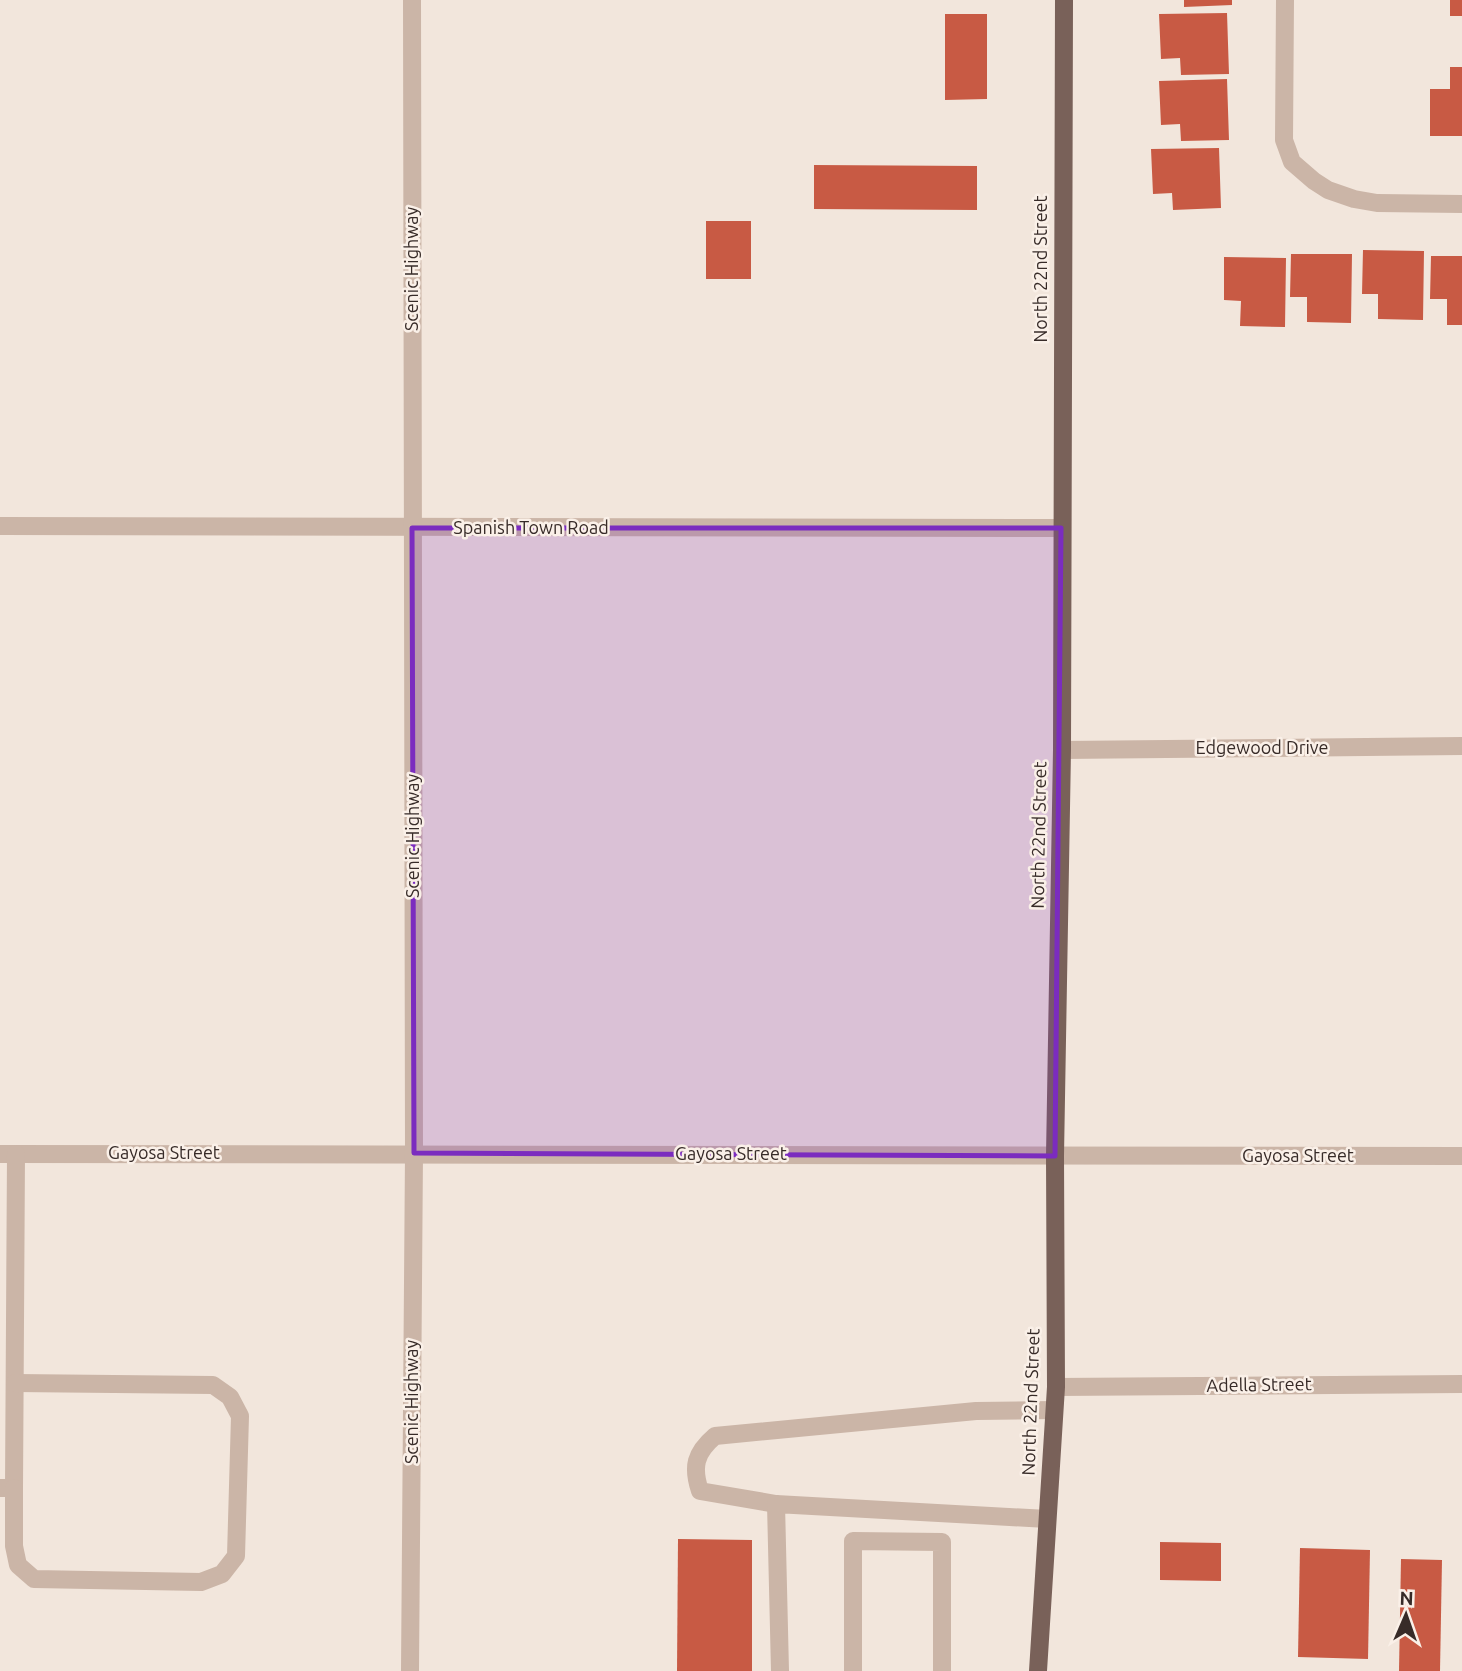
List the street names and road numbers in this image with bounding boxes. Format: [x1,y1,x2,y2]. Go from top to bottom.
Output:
street label: North 22nd Street [1030,195,1050,343]
street label: Scenic Highway [401,207,421,331]
street label: Spanish Town Road [453,517,609,537]
street label: Edgewood Drive [1196,737,1328,757]
street label: North 22nd Street [1027,761,1049,909]
street label: Scenic Highway [402,774,422,898]
street label: Gayosa Street [108,1142,220,1162]
street label: Gayosa Street [675,1143,787,1163]
street label: Gayosa Street [1242,1145,1354,1165]
street label: North 22nd Street [1017,1328,1043,1476]
street label: Scenic Highway [401,1340,421,1464]
street label: Adella Street [1206,1373,1312,1395]

